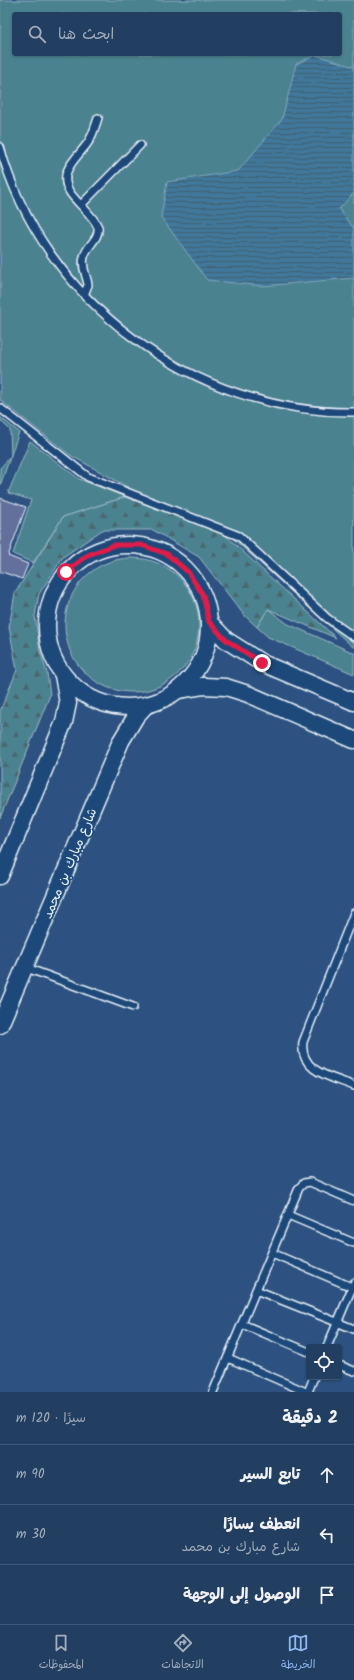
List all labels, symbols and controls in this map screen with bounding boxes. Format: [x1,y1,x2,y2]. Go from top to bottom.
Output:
search box [12,12,342,56]
icon: search [26,23,48,45]
text: ابحث هنا [58,23,114,47]
route start [57,563,75,581]
route end [253,654,271,672]
street label: شارع مبارك بن محمد [38,805,103,922]
map controls [306,1344,342,1380]
button: locate [306,1344,342,1380]
text: 2 دقيقة [282,1405,338,1432]
text: سيرًا · 120 m [16,1408,86,1429]
text: تابع السير [241,1463,300,1487]
text: 90 m [16,1464,44,1485]
icon: ahead [316,1464,338,1486]
text: انعطف يسارًا [223,1513,300,1537]
text: 30 m [16,1524,46,1545]
icon: left [316,1524,338,1546]
text: شارع مبارك بن محمد [181,1537,300,1558]
text: الوصول إلى الوجهة [183,1583,300,1607]
icon: arrive [316,1584,338,1606]
tab: المحفوظات [39,1632,84,1674]
tab: الاتجاهات [161,1632,204,1674]
tab: الخريطة [281,1632,315,1674]

